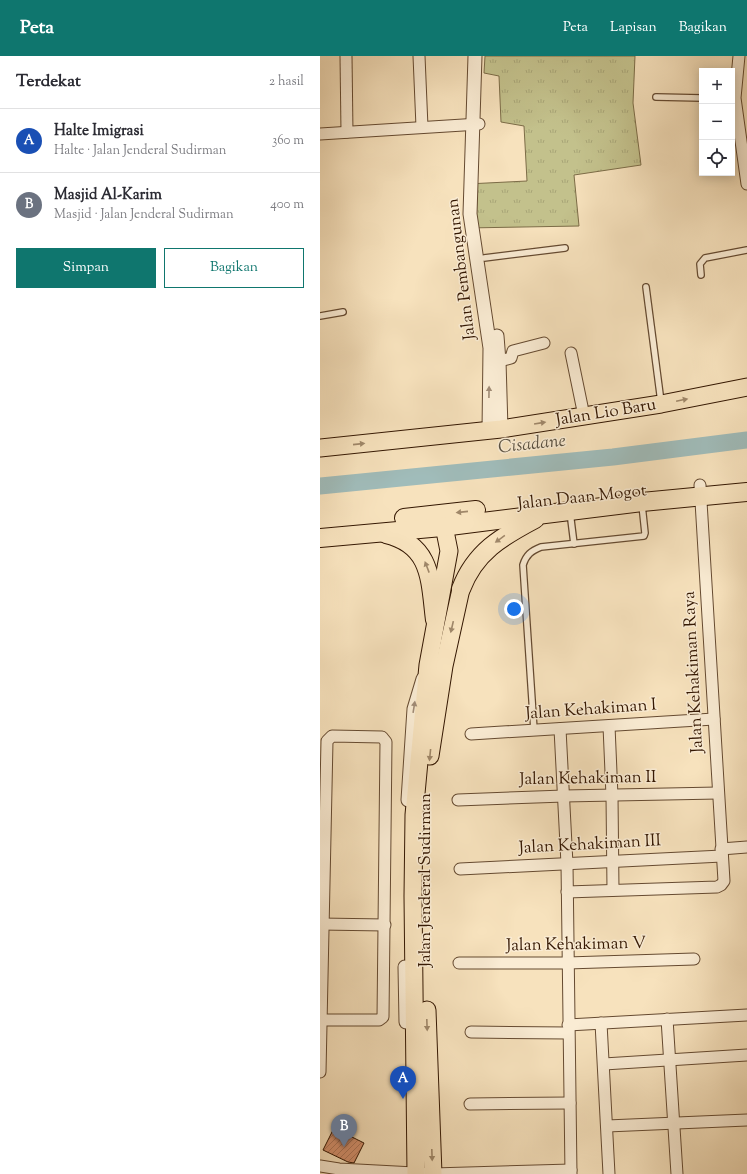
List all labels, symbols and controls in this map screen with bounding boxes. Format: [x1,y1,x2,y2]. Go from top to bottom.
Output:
text: Peta [20,15,54,42]
text: Peta [563,18,588,38]
text: Lapisan [610,18,657,38]
text: Bagikan [679,18,727,38]
map controls [699,68,735,176]
button: + [699,68,735,104]
text: Terdekat [16,70,81,94]
text: 2 hasil [269,73,304,91]
button: − [699,104,735,140]
text: Halte Imigrasi [54,121,144,142]
text: A [24,132,34,150]
text: 360 m [272,132,304,150]
button: locate [699,140,735,176]
text: Halte · Jalan Jenderal Sudirman [54,142,226,160]
text: Masjid Al-Karim [54,185,162,206]
text: B [25,196,33,214]
text: 400 m [270,196,304,214]
street label: Jalan Pembangunan [441,197,483,342]
text: Masjid · Jalan Jenderal Sudirman [54,206,234,224]
button: Simpan [16,248,156,288]
button: Bagikan [164,248,304,288]
one-way arrow [486,385,492,398]
street label: Jalan Lio Baru [553,393,658,433]
one-way arrow [676,397,688,403]
one-way arrow [533,420,546,426]
water label: Cisadane [497,429,567,461]
one-way arrow [353,441,365,448]
street label: Jalan Daan Mogot [515,479,648,517]
one-way arrow [456,509,468,515]
one-way arrow [495,535,505,543]
one-way arrow [423,561,429,573]
street label: Jalan Kehakiman Raya [678,590,710,755]
your location [504,599,524,619]
one-way arrow [448,621,454,633]
street label: Jalan Kehakiman I [524,693,658,727]
one-way arrow [412,701,418,713]
one-way arrow [427,749,434,761]
street label: Jalan Kehakiman II [518,766,657,792]
street label: Jalan Jenderal Sudirman [414,793,438,968]
street label: Jalan Kehakiman III [517,829,662,861]
street label: Jalan Kehakiman V [505,932,646,958]
one-way arrow [424,1019,430,1032]
pin: A [390,1066,416,1099]
pin: B [331,1114,357,1147]
one-way arrow [429,1149,436,1161]

